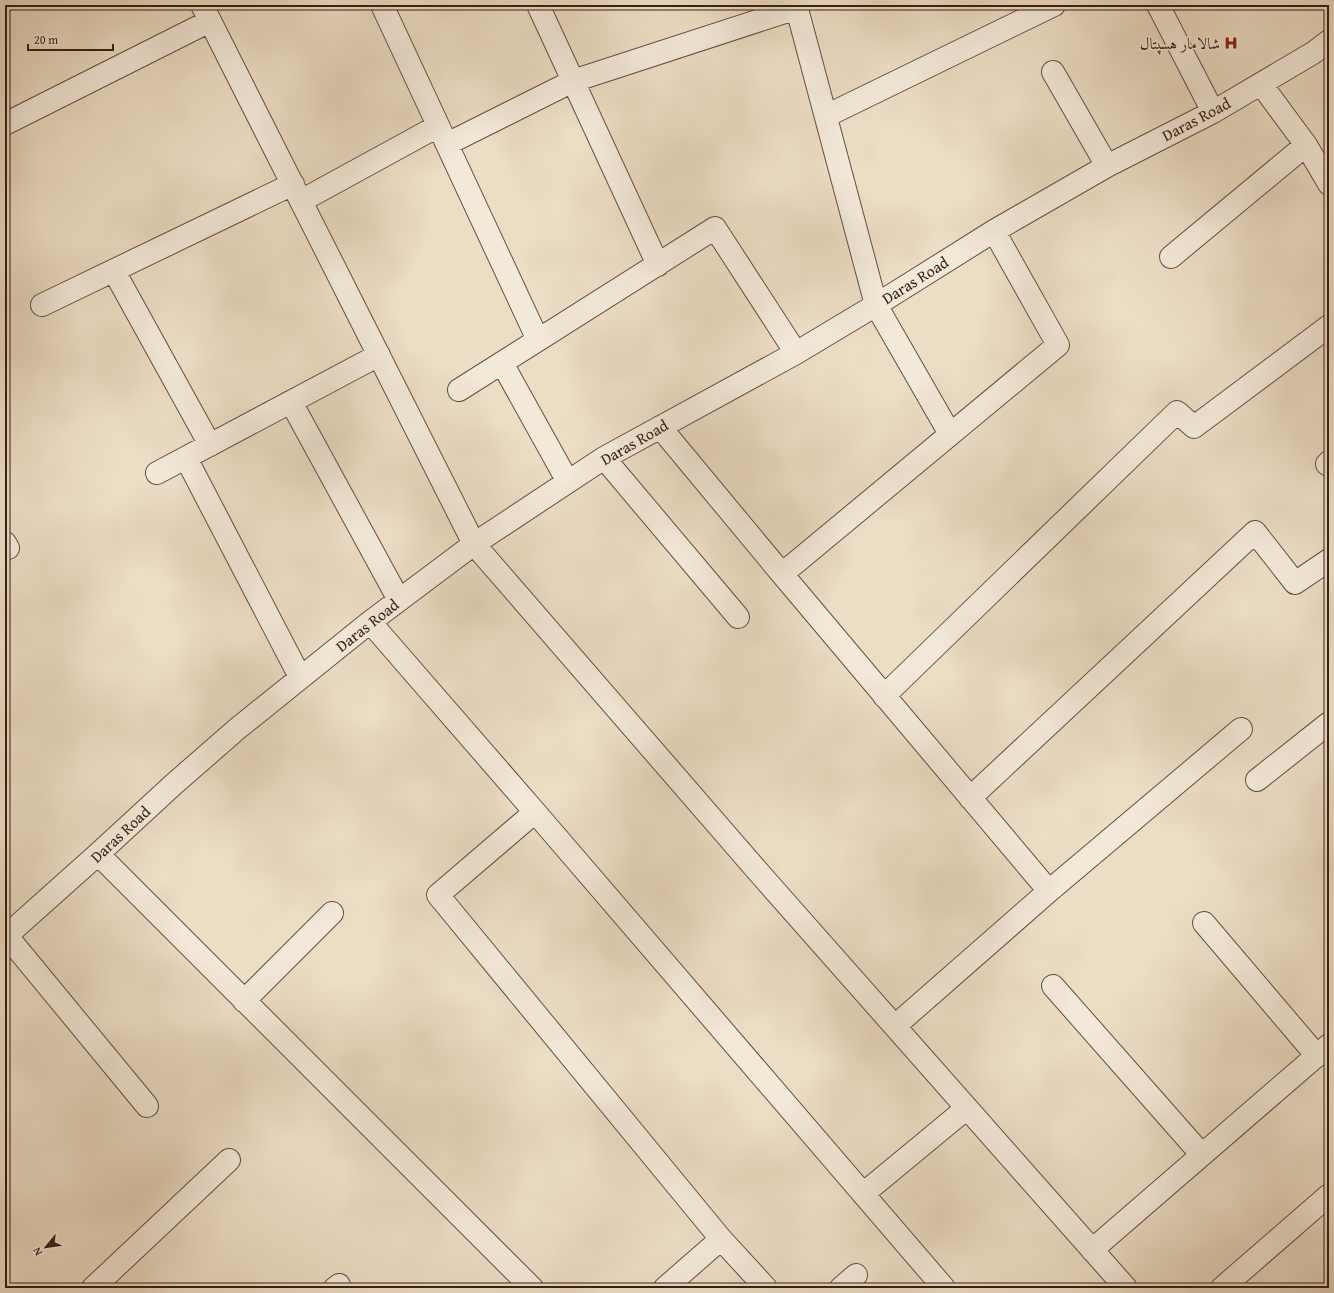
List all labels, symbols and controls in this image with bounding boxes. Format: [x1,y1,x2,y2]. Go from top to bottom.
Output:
scale bar [28,26,113,52]
text: 20 m [34,31,58,48]
place label: شالامار ہسپتال [1140,31,1220,55]
hospital icon: شالامار ہسپتال [1223,35,1239,51]
street label: Daras Road [1157,91,1235,147]
street label: Daras Road [877,250,953,310]
street label: Daras Road [596,413,673,471]
street label: Daras Road [330,592,404,657]
street label: Daras Road [85,799,156,868]
north arrow [26,1227,66,1267]
text: N [28,1244,46,1259]

